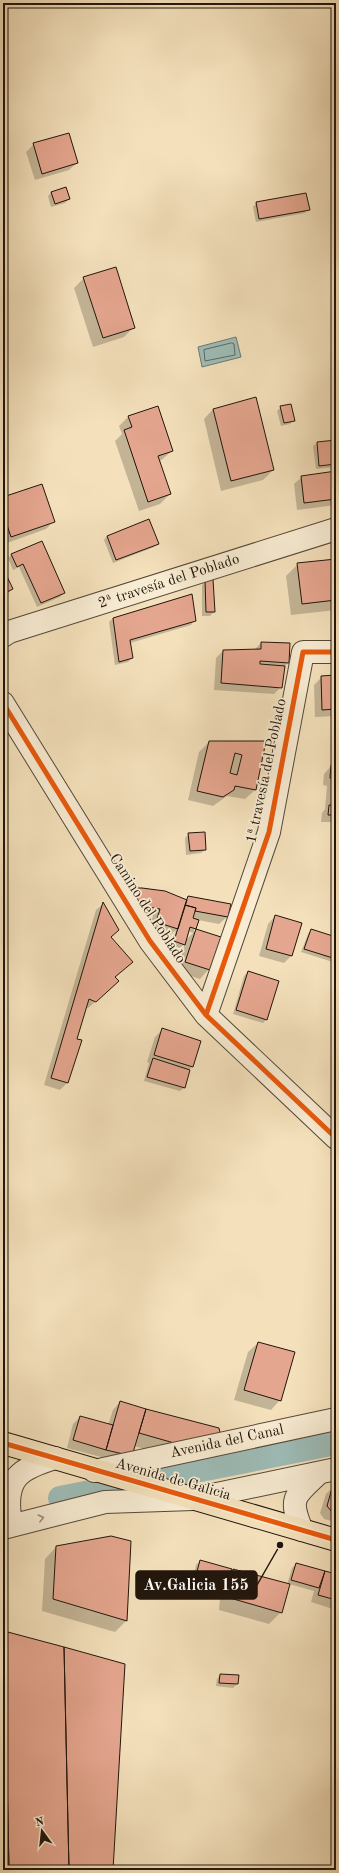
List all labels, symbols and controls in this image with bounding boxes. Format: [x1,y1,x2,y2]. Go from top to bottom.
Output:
street label: 2ª travesía del Poblado [97,552,241,612]
street label: 1ª travesía del Poblado [244,697,290,845]
street label: Camino del Poblado [106,851,188,967]
street label: Avenida del Canal [169,1423,285,1461]
street label: Avenida de Galicia [114,1456,233,1504]
one-way arrow [37,1514,44,1523]
callout: Av.Galicia 155 [136,1571,257,1599]
text: Av.Galicia 155 [143,1578,249,1594]
north arrow [22,1811,62,1851]
text: N [34,1816,46,1829]

